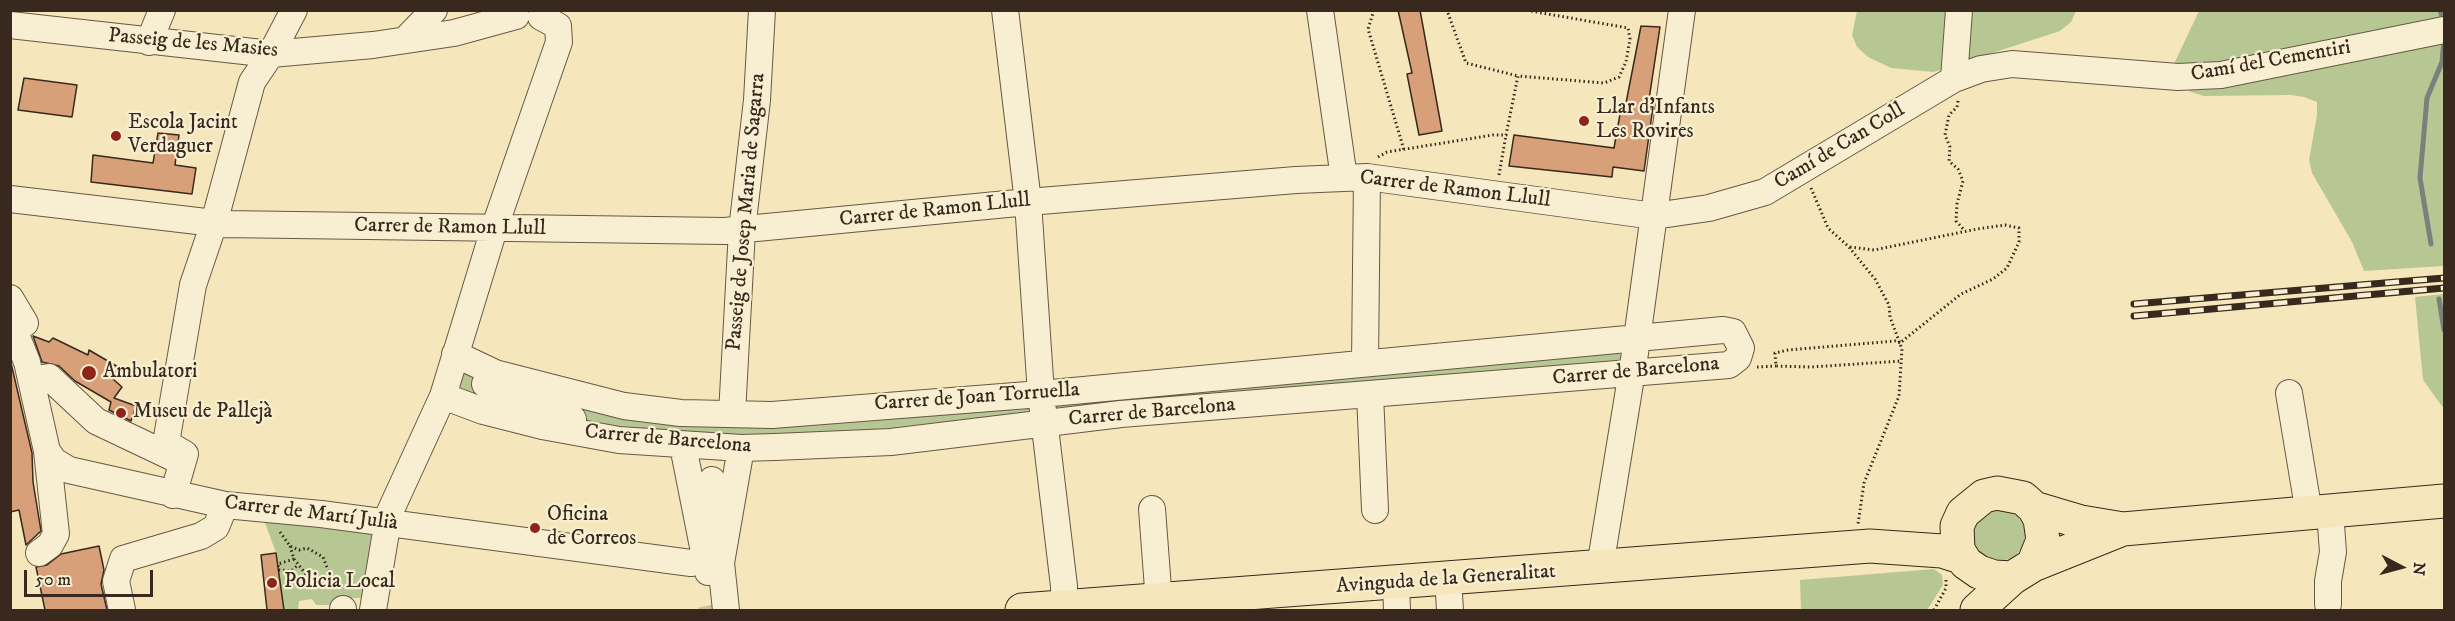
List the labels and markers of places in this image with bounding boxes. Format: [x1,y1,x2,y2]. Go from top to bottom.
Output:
place label: Llar d'Infants Les Rovires [1596,96,1715,146]
place label: Escola Jacint Verdaguer [128,111,238,161]
marker: Llar d'Infants Les Rovires [1577,114,1591,128]
marker: Escola Jacint Verdaguer [109,129,123,143]
place label: Ambulatori [103,360,197,386]
marker: Ambulatori [80,364,98,382]
place label: Museu de Pallejà [133,400,272,426]
marker: Museu de Pallejà [114,406,128,420]
place label: Oficina de Correos [547,503,636,553]
marker: Oficina de Correos [528,521,542,535]
place label: Policia Local [284,570,395,596]
marker: Policia Local [265,576,279,590]

